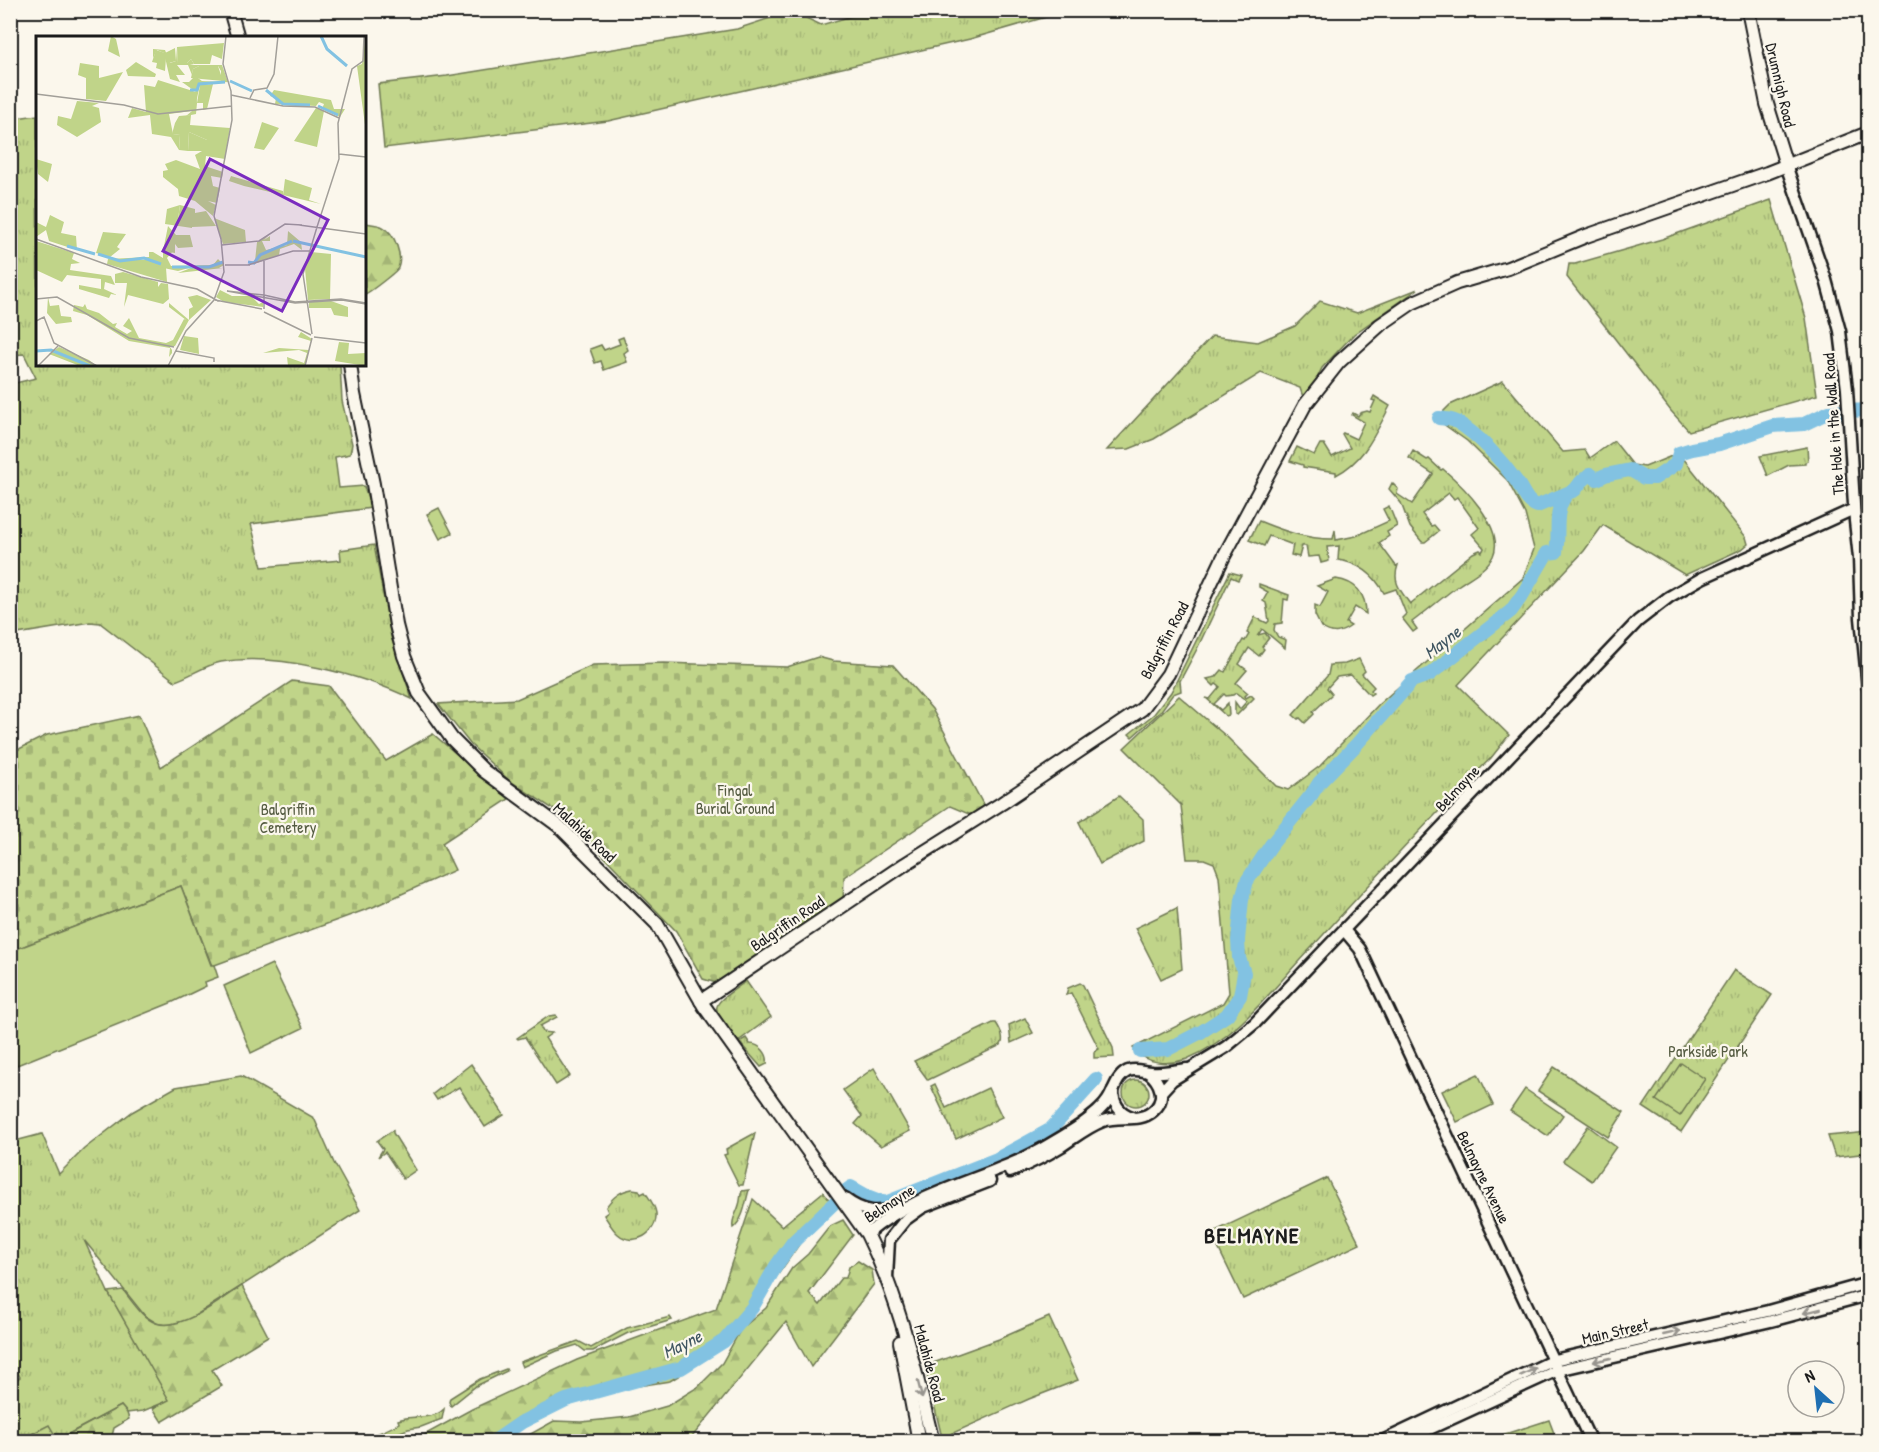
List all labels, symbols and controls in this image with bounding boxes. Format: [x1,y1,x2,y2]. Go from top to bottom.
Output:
inset map [36,36,366,366]
street label: Drumnigh Road [1761,41,1801,129]
street label: The Hole in the Wall Road [1817,352,1849,496]
street label: Balgriffin Road [1134,597,1194,683]
water label: Mayne [1418,619,1466,664]
street label: Belmayne [1430,759,1485,816]
park label: Fingal Burial Ground [696,779,774,819]
street label: Malahide Road [549,797,621,867]
park label: Balgriffin Cemetery [259,798,317,838]
street label: Balgriffin Road [746,890,828,956]
park label: Parkside Park [1668,1040,1748,1062]
street label: Belmayne Avenue [1452,1127,1516,1228]
street label: Belmayne [859,1178,919,1228]
district label: BELMAYNE [1204,1220,1300,1250]
one-way arrow [1803,1305,1822,1317]
street label: Main Street [1580,1313,1651,1349]
street label: Malahide Road [909,1322,951,1404]
water label: Mayne [658,1323,707,1364]
one-way arrow [1662,1326,1681,1338]
one-way arrow [1593,1355,1612,1366]
north arrow [1786,1359,1846,1419]
text: N [1800,1364,1818,1387]
one-way arrow [1518,1366,1536,1378]
one-way arrow [915,1380,926,1399]

